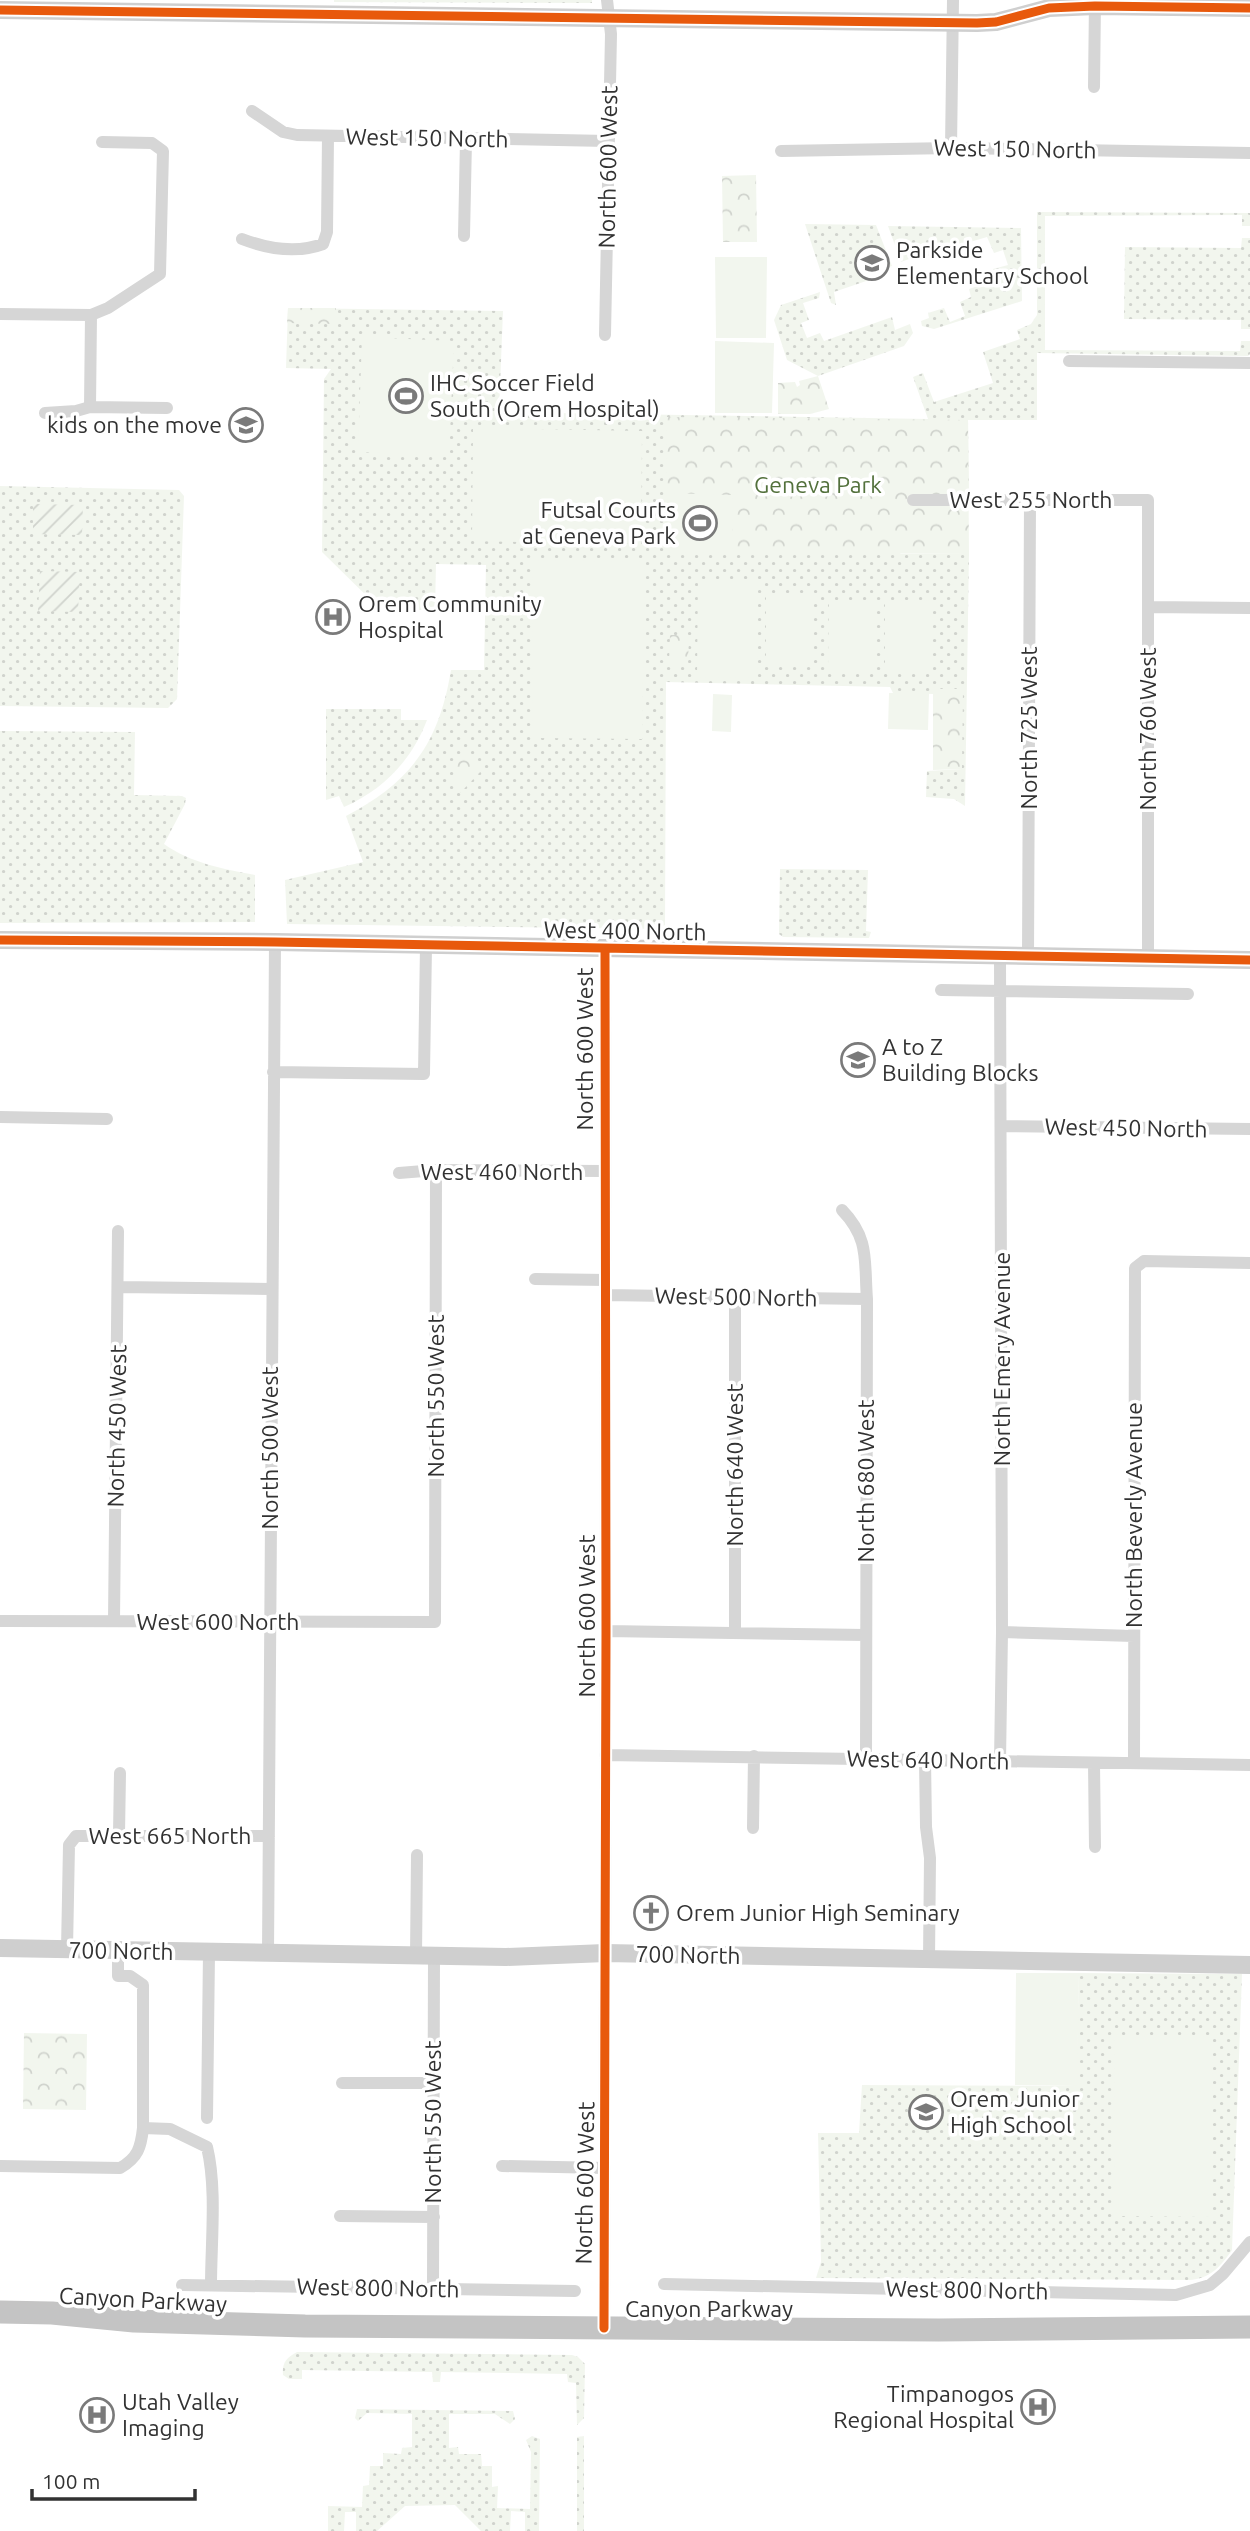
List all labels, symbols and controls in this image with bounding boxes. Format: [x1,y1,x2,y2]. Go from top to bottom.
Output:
street label: North 600 West [594,85,621,249]
street label: West 150 North [345,124,509,151]
street label: West 150 North [933,135,1097,162]
place label: Parkside Elementary School [896,237,1089,288]
school or university icon: Parkside Elementary School [853,244,891,282]
place label: IHC Soccer Field South (Orem Hospital) [430,370,660,422]
sports icon: IHC Soccer Field South (Orem Hospital) [387,377,425,415]
school or university icon: kids on the move [227,406,265,444]
place label: kids on the move [47,412,222,437]
park label: Geneva Park [754,472,882,497]
street label: West 255 North [950,487,1112,512]
place label: Futsal Courts at Geneva Park [522,497,676,548]
sports icon: Futsal Courts at Geneva Park [681,504,719,542]
place label: Orem Community Hospital [358,591,542,642]
hospital icon: Orem Community Hospital [314,598,352,636]
street label: North 725 West [1016,647,1041,809]
street label: North 760 West [1135,648,1160,810]
street label: West 400 North [543,917,707,944]
street label: North 600 West [572,968,597,1130]
place label: A to Z Building Blocks [882,1034,1038,1085]
school or university icon: A to Z Building Blocks [839,1041,877,1079]
street label: West 450 North [1044,1114,1208,1141]
street label: West 460 North [421,1159,583,1184]
street label: North Emery Avenue [989,1252,1014,1466]
street label: West 500 North [654,1283,818,1310]
street label: North 550 West [423,1315,448,1477]
street label: North 450 West [103,1344,130,1508]
street label: North 500 West [257,1367,282,1529]
street label: North 640 West [722,1384,747,1546]
street label: North 680 West [853,1400,878,1562]
street label: North Beverly Avenue [1121,1402,1146,1628]
street label: North 600 West [574,1535,599,1697]
street label: West 600 North [137,1609,299,1634]
street label: West 640 North [846,1746,1010,1773]
street label: West 665 North [89,1823,251,1848]
church icon: Orem Junior High Seminary [632,1894,670,1932]
place label: Orem Junior High Seminary [676,1900,960,1925]
street label: 700 North [68,1937,174,1964]
street label: 700 North [635,1941,741,1968]
street label: North 550 West [420,2041,445,2203]
place label: Orem Junior High School [950,2086,1080,2137]
school or university icon: Orem Junior High School [907,2093,945,2131]
street label: North 600 West [571,2101,598,2265]
street label: West 800 North [296,2274,460,2301]
street label: West 800 North [885,2276,1049,2303]
street label: Canyon Parkway [58,2283,228,2316]
street label: Canyon Parkway [625,2296,793,2321]
place label: Timpanogos Regional Hospital [833,2381,1014,2432]
hospital icon: Timpanogos Regional Hospital [1019,2388,1057,2426]
place label: Utah Valley Imaging [122,2389,239,2440]
hospital icon: Utah Valley Imaging [78,2396,116,2434]
scale bar [32,2458,194,2502]
text: 100 m [42,2469,100,2493]

